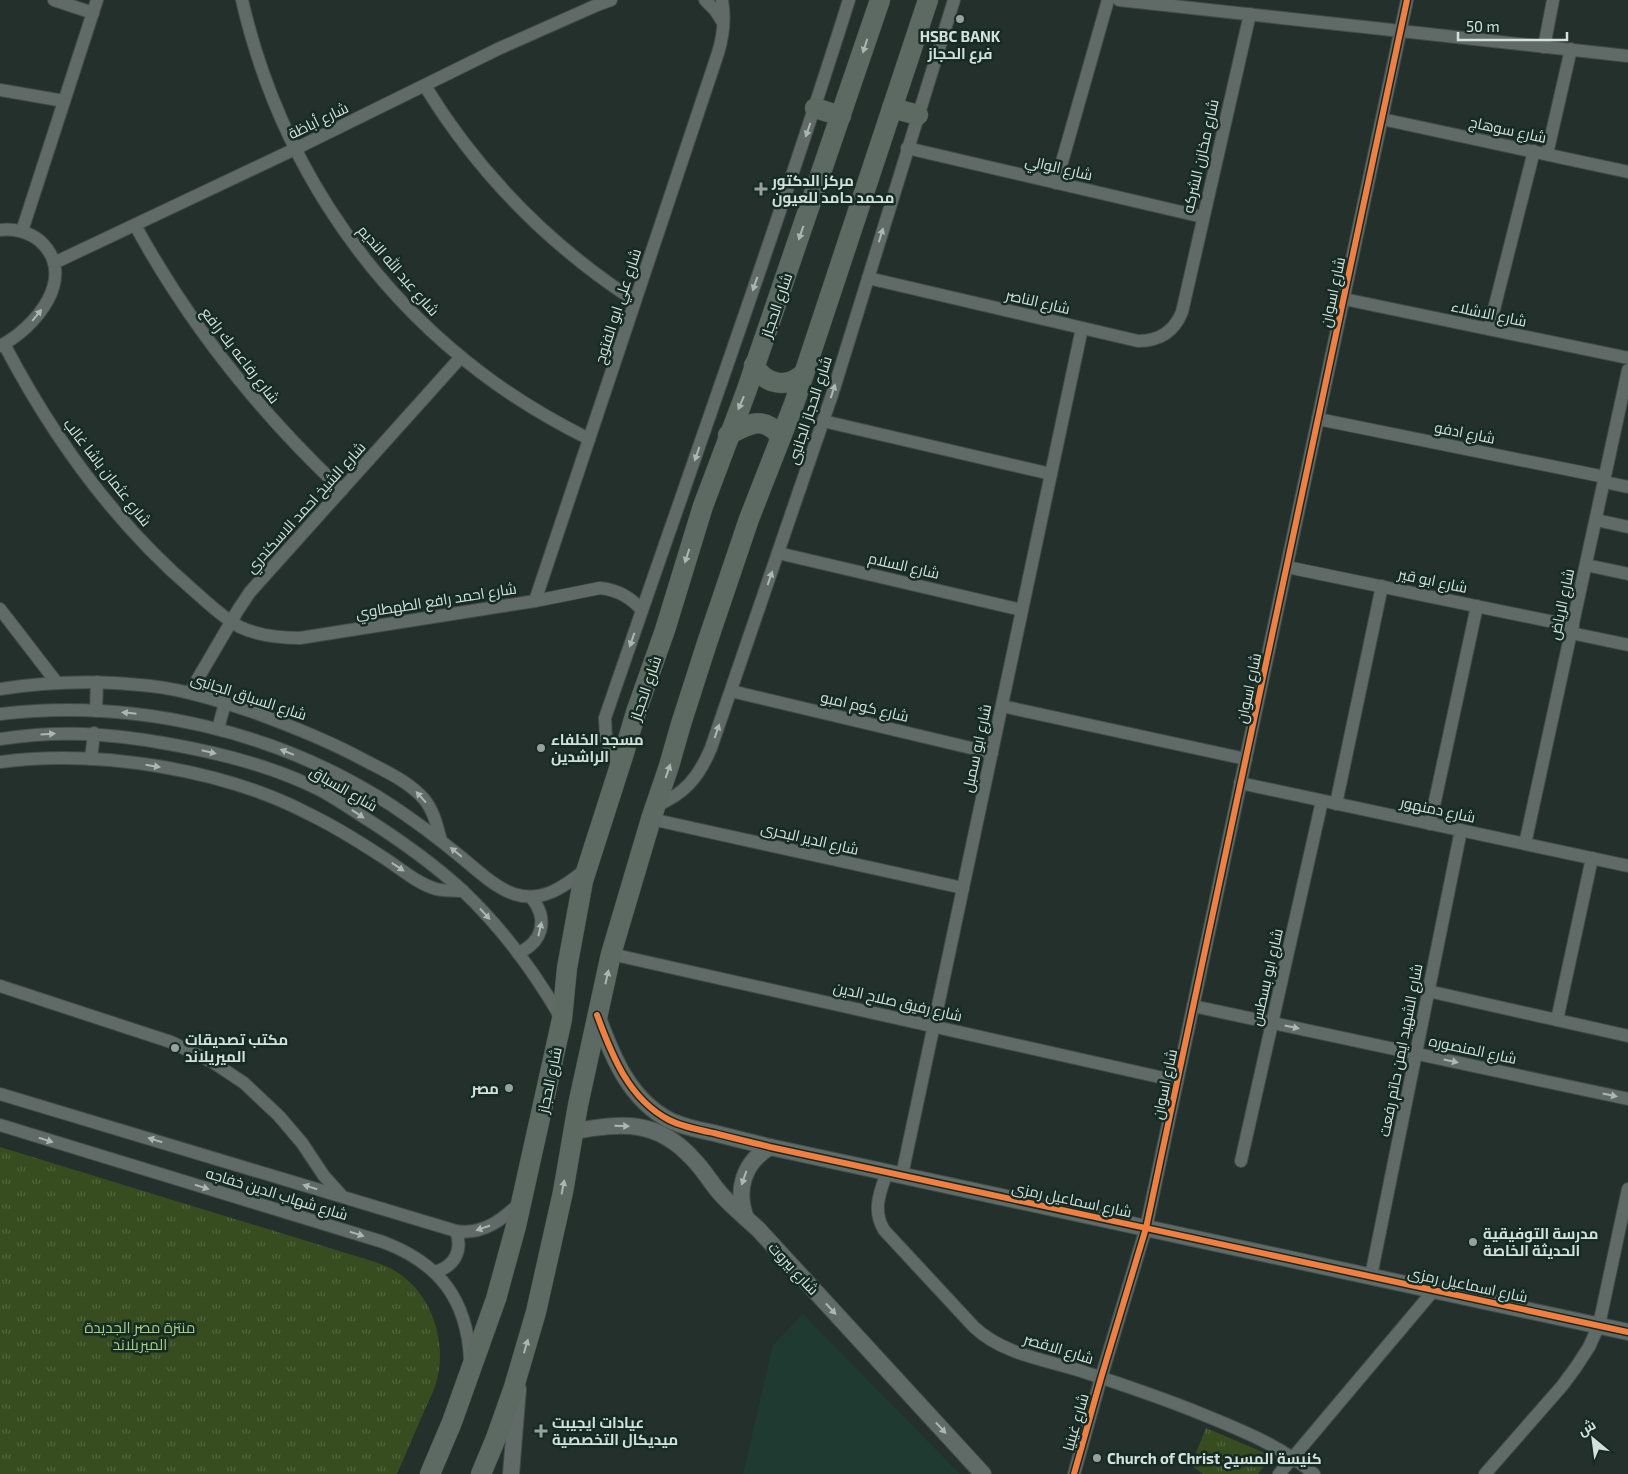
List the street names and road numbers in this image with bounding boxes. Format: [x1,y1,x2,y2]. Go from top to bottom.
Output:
street label: شارع مخازن الشركه [1178,97,1225,215]
street label: شارع أباظة [285,98,352,145]
street label: شارع سوهاج [1467,112,1548,149]
street label: شارع الوالي [1023,151,1094,187]
street label: شارع عبد الله النديم [352,221,443,321]
street label: شارع علي ابو الفتوح [590,246,648,367]
street label: شارع اسوان [1316,255,1351,329]
street label: شارع الحجاز [756,270,798,342]
street label: شارع الناصر [1002,285,1072,320]
street label: شارع الاشلاء [1449,296,1528,333]
street label: شارع رفاعه بك رافع [196,303,284,408]
street label: شارع الحجاز الجانبى [783,354,838,467]
street label: شارع عثمان باشا غالب [58,414,156,531]
street label: شارع ادفو [1433,417,1497,450]
street label: شارع الشيخ احمد الاسكندري [241,438,372,579]
street label: شارع السلام [866,548,942,585]
street label: شارع ابو قير [1395,564,1469,599]
street label: شارع الرياض [1545,567,1580,642]
street label: شارع احمد رافع الطهطاوي [354,578,518,626]
street label: شارع اسوان [1232,651,1267,725]
street label: شارع الحجاز [625,653,667,725]
street label: شارع السباق الجانبى [188,669,309,726]
street label: شارع كوم امبو [818,687,911,728]
street label: شارع ابو سمبل [958,702,997,794]
street label: شارع السباق [305,761,381,817]
street label: شارع دمنهور [1397,792,1477,829]
street label: شارع الدير البحرى [759,818,861,861]
street label: شارع ابو بسطس [1246,927,1289,1028]
street label: شارع الشهيد ايمن حاتم رفعت [1374,962,1429,1139]
street label: شارع رفيق صلاح الدين [831,977,964,1028]
street label: شارع المنصوره [1427,1031,1519,1070]
street label: شارع الحجاز [533,1045,568,1116]
street label: شارع اسوان [1148,1047,1183,1121]
street label: شارع شهاب الدين خفاجه [203,1163,350,1226]
street label: شارع اسماعيل رمزى [1010,1178,1134,1223]
street label: شارع بيروت [763,1238,823,1300]
street label: شارع اسماعيل رمزى [1406,1263,1530,1308]
street label: شارع الاقصر [1020,1329,1096,1370]
street label: شارع غينيا [1058,1391,1095,1454]

